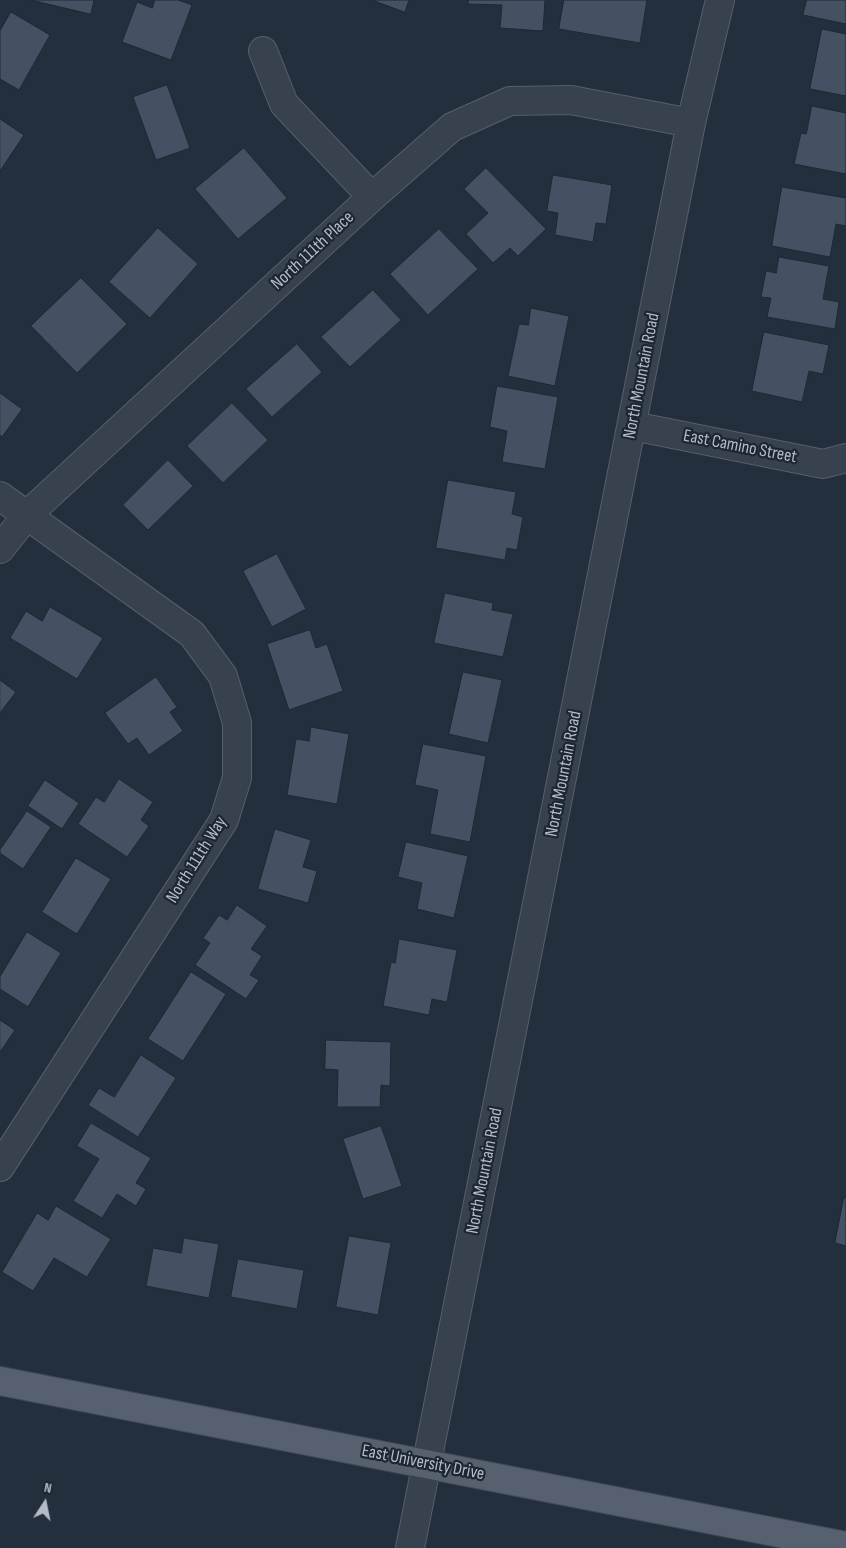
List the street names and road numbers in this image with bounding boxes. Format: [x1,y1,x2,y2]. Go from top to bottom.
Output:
street label: North 111th Place [267,207,359,295]
street label: North Mountain Road [619,311,665,441]
street label: East Camino Street [681,425,799,469]
street label: North Mountain Road [541,709,587,839]
street label: North 111th Way [162,813,232,907]
street label: North Mountain Road [462,1106,508,1236]
street label: East University Drive [360,1441,486,1485]

